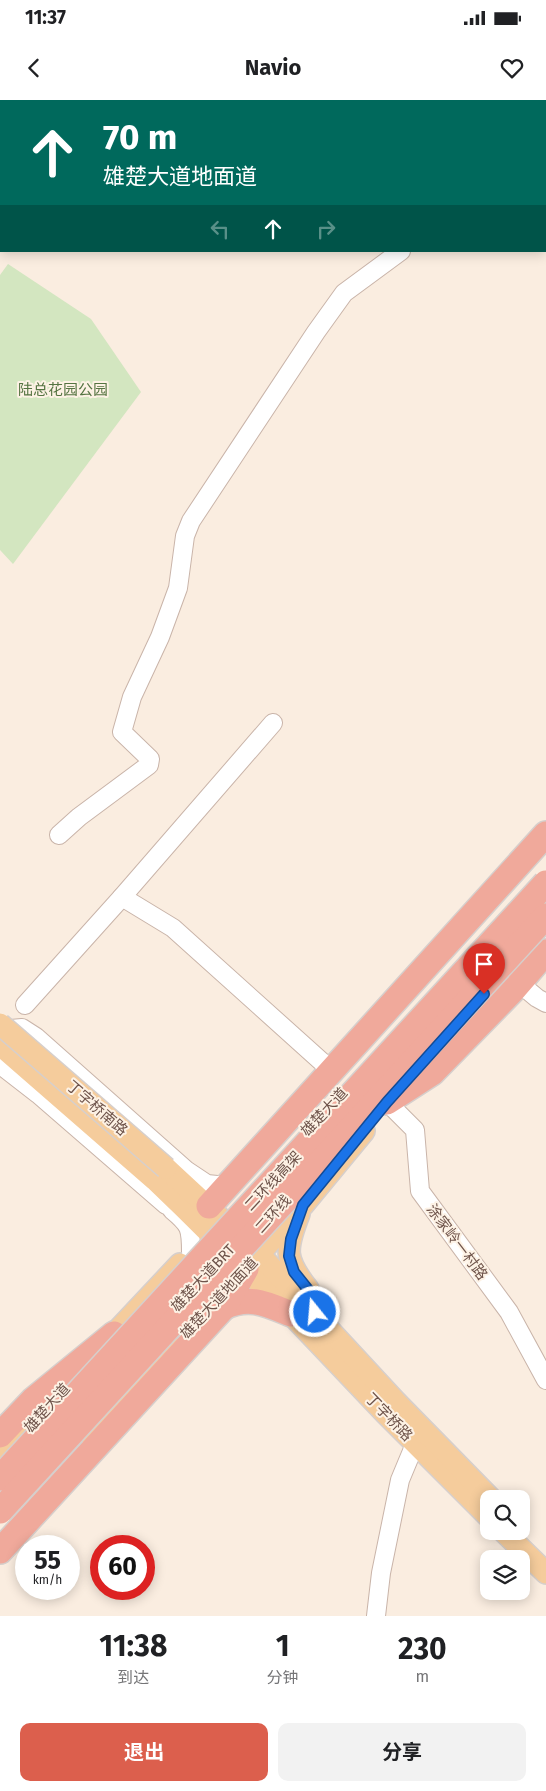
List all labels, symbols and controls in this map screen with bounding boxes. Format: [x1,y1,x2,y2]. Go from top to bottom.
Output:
text: 11:37 [25,6,66,29]
icon: back [20,54,48,82]
text: Navio [245,54,301,81]
icon: heart [498,54,526,82]
text: 70 m [103,116,177,158]
icon: ahead [20,120,85,185]
text: 雄楚大道地面道 [103,163,257,190]
icon: left [206,215,234,243]
icon: ahead [259,215,287,243]
icon: right [312,215,340,243]
park label: 陆总花园公园 [18,381,108,399]
pin [463,943,505,994]
icon: arrive [470,950,498,978]
street label: 丁字桥南路 [63,1077,131,1139]
street label: 雄楚大道 [297,1084,351,1140]
street label: 二环线高架 [241,1147,305,1215]
street label: 二环线 [251,1191,295,1237]
street label: 涂家岭一村路 [423,1201,491,1283]
street label: 雄楚大道BRT [167,1240,239,1315]
street label: 雄楚大道地面道 [177,1253,261,1343]
position arrow [288,1285,340,1337]
street label: 雄楚大道 [20,1380,74,1436]
street label: 丁字桥路 [362,1389,416,1445]
map controls [480,1490,530,1600]
button: search [480,1490,530,1540]
speed limit sign: 60 [90,1535,155,1600]
text: 55 [34,1546,61,1576]
button: layers [480,1550,530,1600]
text: km/h [33,1573,62,1587]
text: 11:38 [99,1628,167,1664]
text: 1 [276,1628,290,1664]
text: 230 [398,1631,447,1667]
text: m [416,1667,429,1686]
text: 到达 [117,1668,149,1687]
text: 分钟 [267,1668,299,1687]
button: 退出 [20,1723,268,1781]
button: 分享 [278,1723,526,1781]

